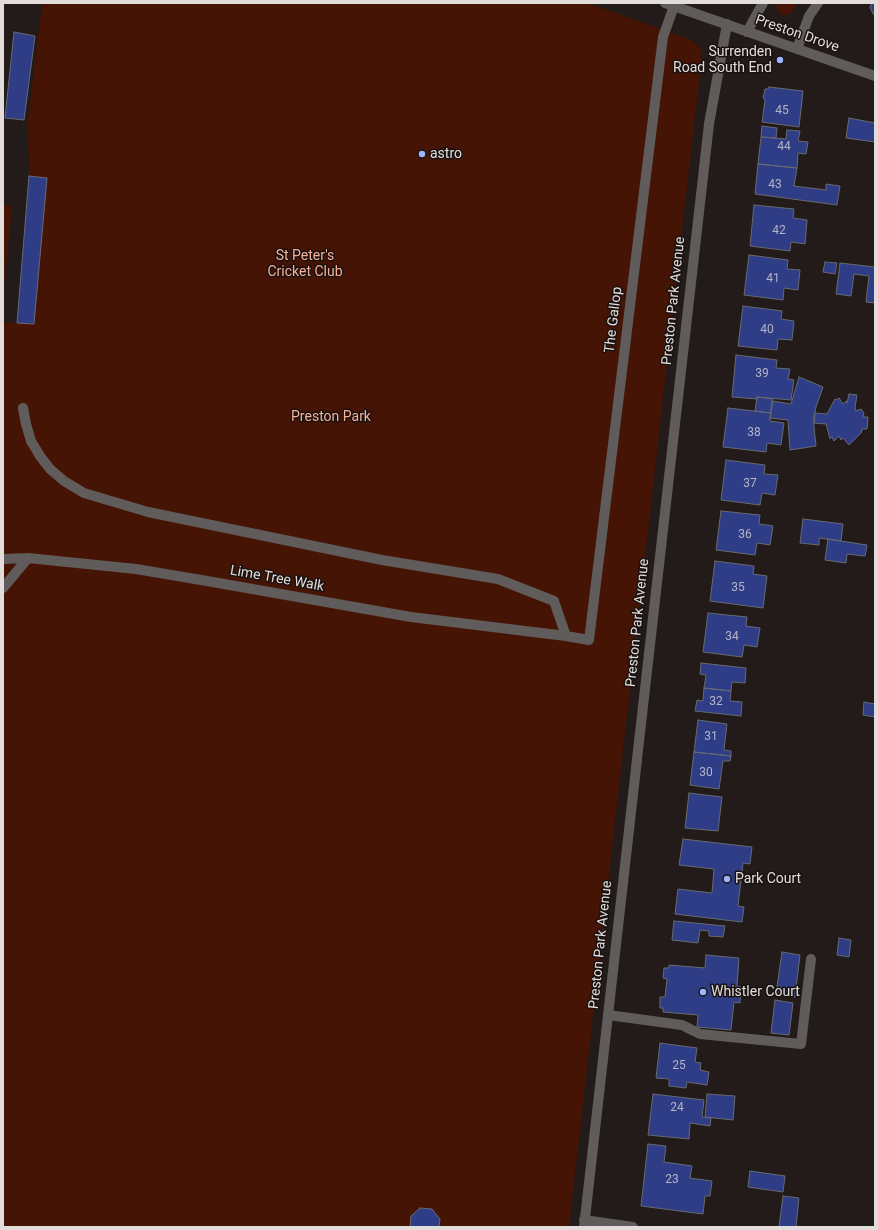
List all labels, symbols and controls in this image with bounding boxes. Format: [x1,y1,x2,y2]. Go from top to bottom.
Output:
street label: Preston Drove [753,12,841,56]
place label: Surrenden Road South End [673,44,772,76]
marker: Surrenden Road South End [775,55,785,65]
house number: 45 [775,104,789,118]
house number: 44 [777,140,791,154]
place label: astro [430,146,462,162]
marker: astro [417,149,427,159]
house number: 43 [768,178,782,192]
house number: 42 [772,224,786,238]
street label: Preston Park Avenue [659,236,689,366]
park label: St Peter's Cricket Club [267,248,343,280]
house number: 41 [766,272,780,286]
street label: The Gallop [602,286,626,354]
house number: 40 [760,323,774,337]
house number: 39 [755,367,769,381]
park label: Preston Park [291,409,371,425]
house number: 38 [747,426,761,440]
house number: 37 [743,477,757,491]
house number: 36 [738,528,752,542]
street label: Preston Park Avenue [623,558,653,688]
street label: Lime Tree Walk [229,562,325,596]
house number: 35 [731,581,745,595]
house number: 34 [725,630,739,644]
house number: 32 [709,695,723,709]
house number: 31 [704,730,718,744]
house number: 30 [699,766,713,780]
place label: Park Court [735,871,801,887]
marker: Park Court [722,874,732,884]
street label: Preston Park Avenue [586,880,616,1010]
place label: Whistler Court [711,984,800,1000]
marker: Whistler Court [698,987,708,997]
house number: 25 [672,1059,686,1073]
house number: 24 [670,1101,684,1115]
house number: 23 [665,1173,679,1187]

